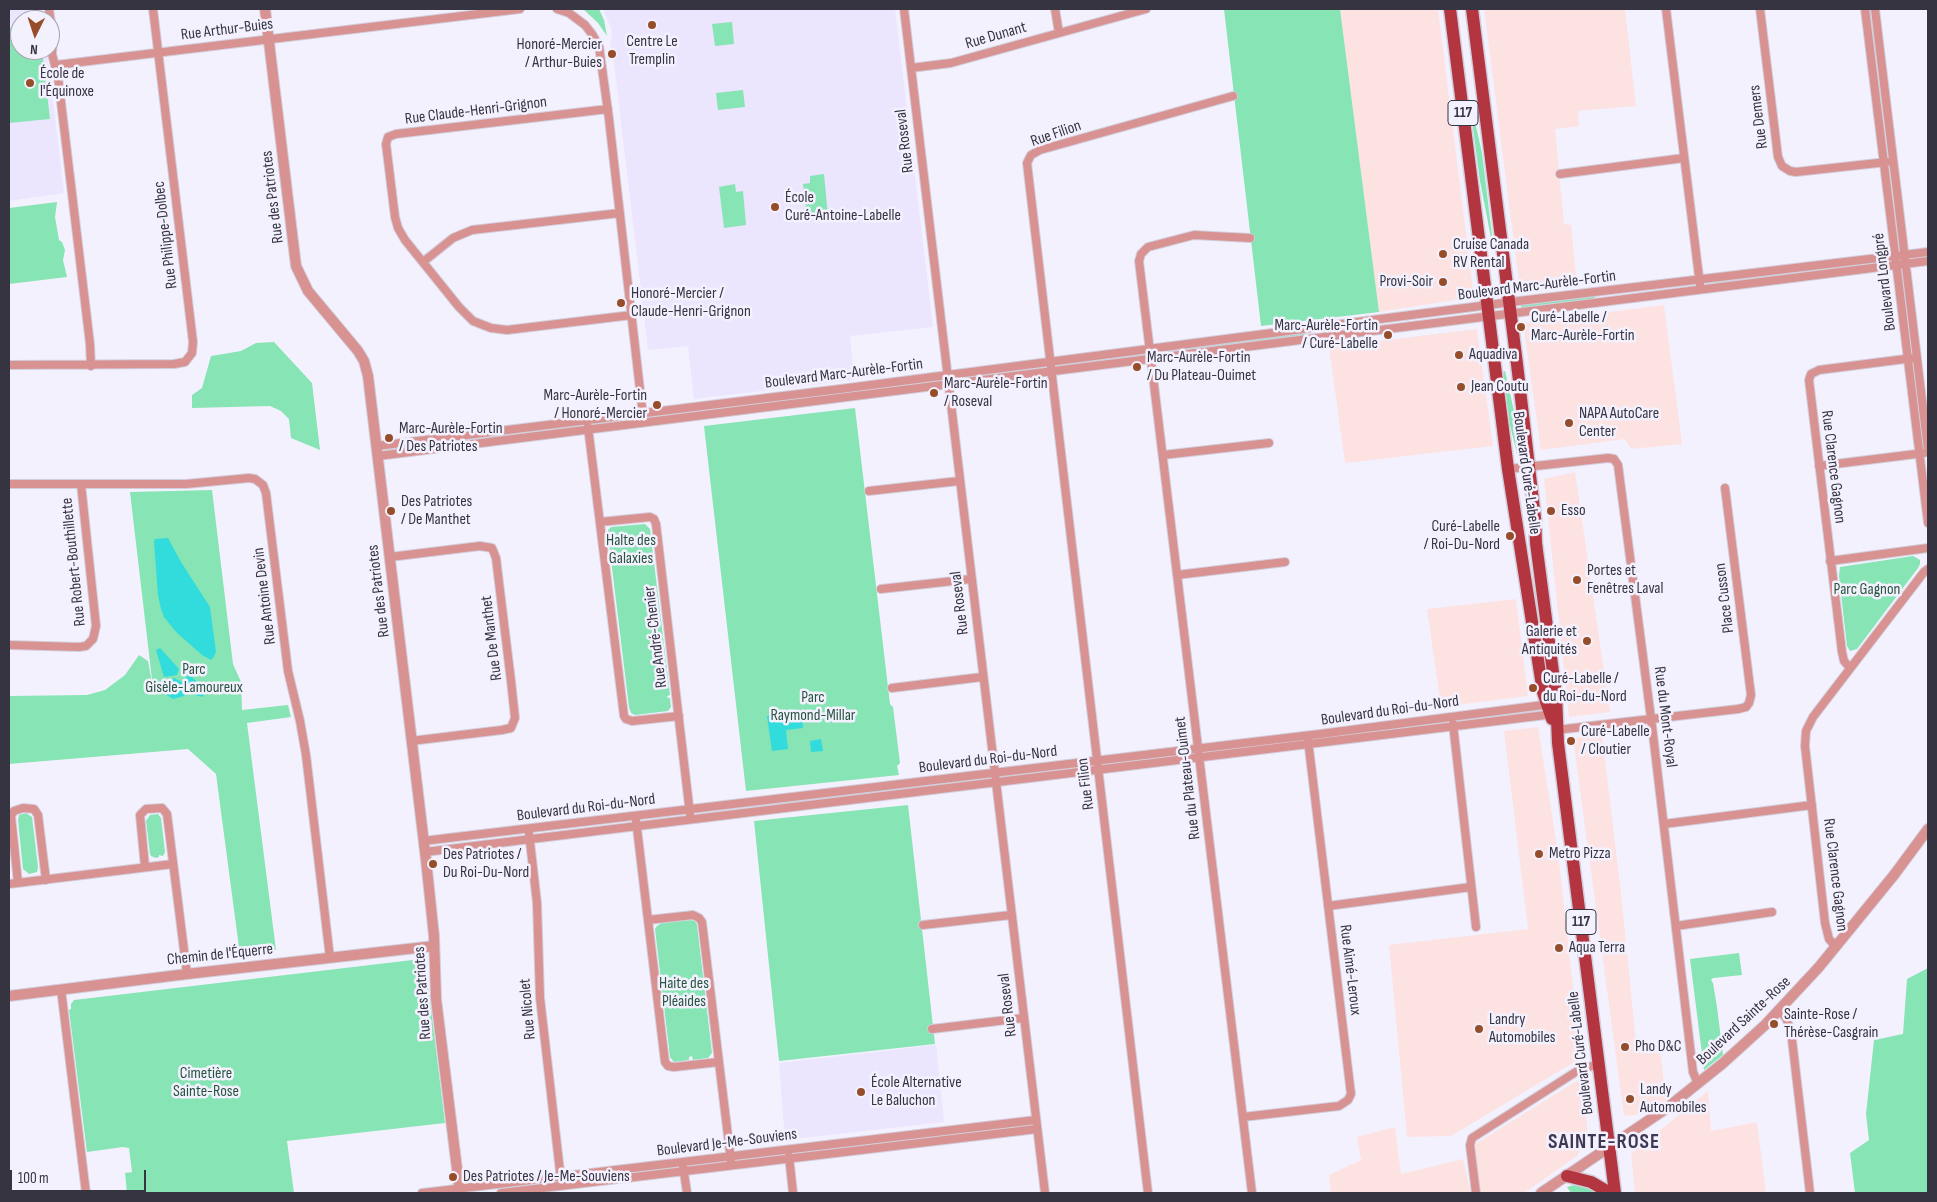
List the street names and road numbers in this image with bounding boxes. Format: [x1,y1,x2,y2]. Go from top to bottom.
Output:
street label: Rue Arthur-Buies [180,15,274,45]
street label: Rue Dunant [963,18,1029,54]
street label: Rue Demers [1746,84,1772,150]
street label: Rue Claude-Henri-Grignon [404,93,548,129]
road number: 117 [1448,100,1478,126]
street label: Rue Roseval [892,108,918,174]
street label: Rue Filion [1028,116,1084,152]
street label: Rue des Patriotes [258,150,288,244]
street label: Rue Philippe-Dolbec [150,180,182,290]
street label: Boulevard Longpré [1869,232,1901,332]
street label: Boulevard Marc-Aurèle-Fortin [1457,267,1617,305]
street label: Boulevard Marc-Aurèle-Fortin [764,355,924,393]
street label: Rue Clarence Gagnon [1817,409,1849,525]
street label: Boulevard Curé-Labelle [1508,410,1544,536]
street label: Rue Robert-Bouthillette [58,497,90,627]
street label: Rue des Patriotes [364,544,394,638]
street label: Rue Antoine Devin [250,546,280,646]
street label: Place Cusson [1711,562,1739,634]
street label: Rue Roseval [947,570,973,636]
street label: Rue André-Chenier [640,585,672,689]
street label: Rue De Manthet [477,594,507,682]
street label: Rue du Mont-Royal [1649,665,1681,769]
street label: Boulevard du Roi-du-Nord [1320,692,1460,730]
street label: Rue du Plateau-Ouimet [1171,715,1205,841]
street label: Boulevard du Roi-du-Nord [918,742,1058,778]
street label: Rue Filion [1073,757,1099,811]
street label: Boulevard du Roi-du-Nord [516,790,656,826]
street label: Rue Clarence Gagnon [1819,817,1851,933]
road number: 117 [1566,910,1596,934]
street label: Rue Aimé-Leroux [1335,924,1365,1016]
street label: Chemin de l'Équerre [166,940,274,970]
street label: Rue des Patriotes [410,946,436,1040]
street label: Rue Roseval [995,972,1021,1038]
street label: Boulevard Sainte-Rose [1693,973,1795,1069]
street label: Rue Nicolet [516,978,540,1040]
street label: Boulevard Curé-Labelle [1564,990,1598,1116]
street label: Boulevard Je-Me-Souviens [656,1125,798,1161]

